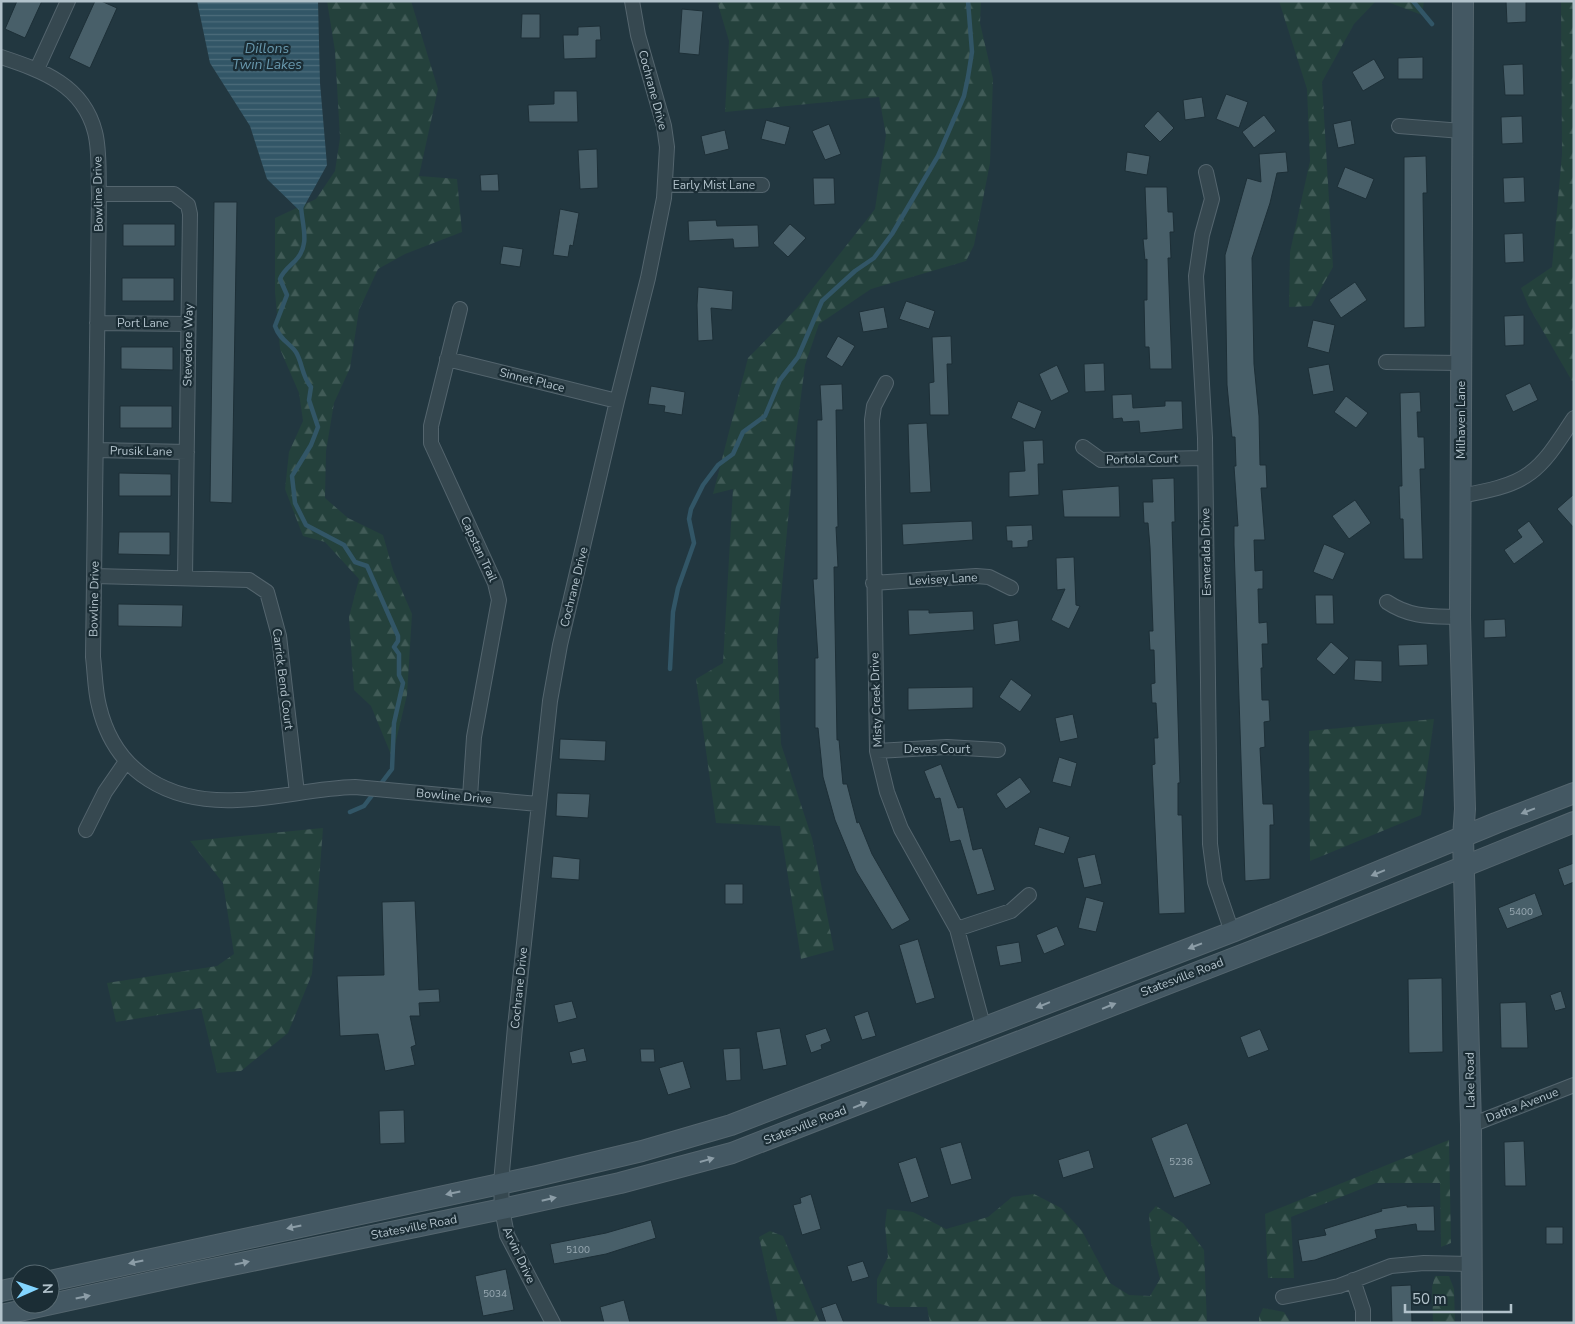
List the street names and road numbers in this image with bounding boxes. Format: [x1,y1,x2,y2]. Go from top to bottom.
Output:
street label: Cochrane Drive [635,48,671,132]
street label: Bowline Drive [89,156,107,232]
street label: Early Mist Lane [673,177,755,193]
street label: Stevedore Way [179,303,197,386]
street label: Port Lane [117,315,169,331]
street label: Sinnet Place [498,364,566,396]
street label: Milhaven Lane [1453,381,1469,459]
street label: Prusik Lane [110,442,172,460]
street label: Portola Court [1106,450,1179,468]
street label: Esmeralda Drive [1197,508,1215,596]
street label: Capstan Trail [457,514,501,585]
street label: Cochrane Drive [556,545,592,629]
street label: Bowline Drive [85,561,103,637]
street label: Levisey Lane [908,569,978,589]
street label: Carrick Bend Court [269,628,297,731]
street label: Misty Creek Drive [866,652,886,748]
street label: Devas Court [904,741,971,757]
street label: Bowline Drive [416,785,492,807]
street label: Cochrane Drive [507,946,531,1030]
street label: Statesville Road [1138,954,1226,1000]
street label: Lake Road [1462,1052,1478,1108]
street label: Datha Avenue [1483,1084,1561,1126]
street label: Statesville Road [761,1102,849,1148]
street label: Statesville Road [370,1211,458,1243]
street label: Arvin Drive [499,1224,539,1286]

